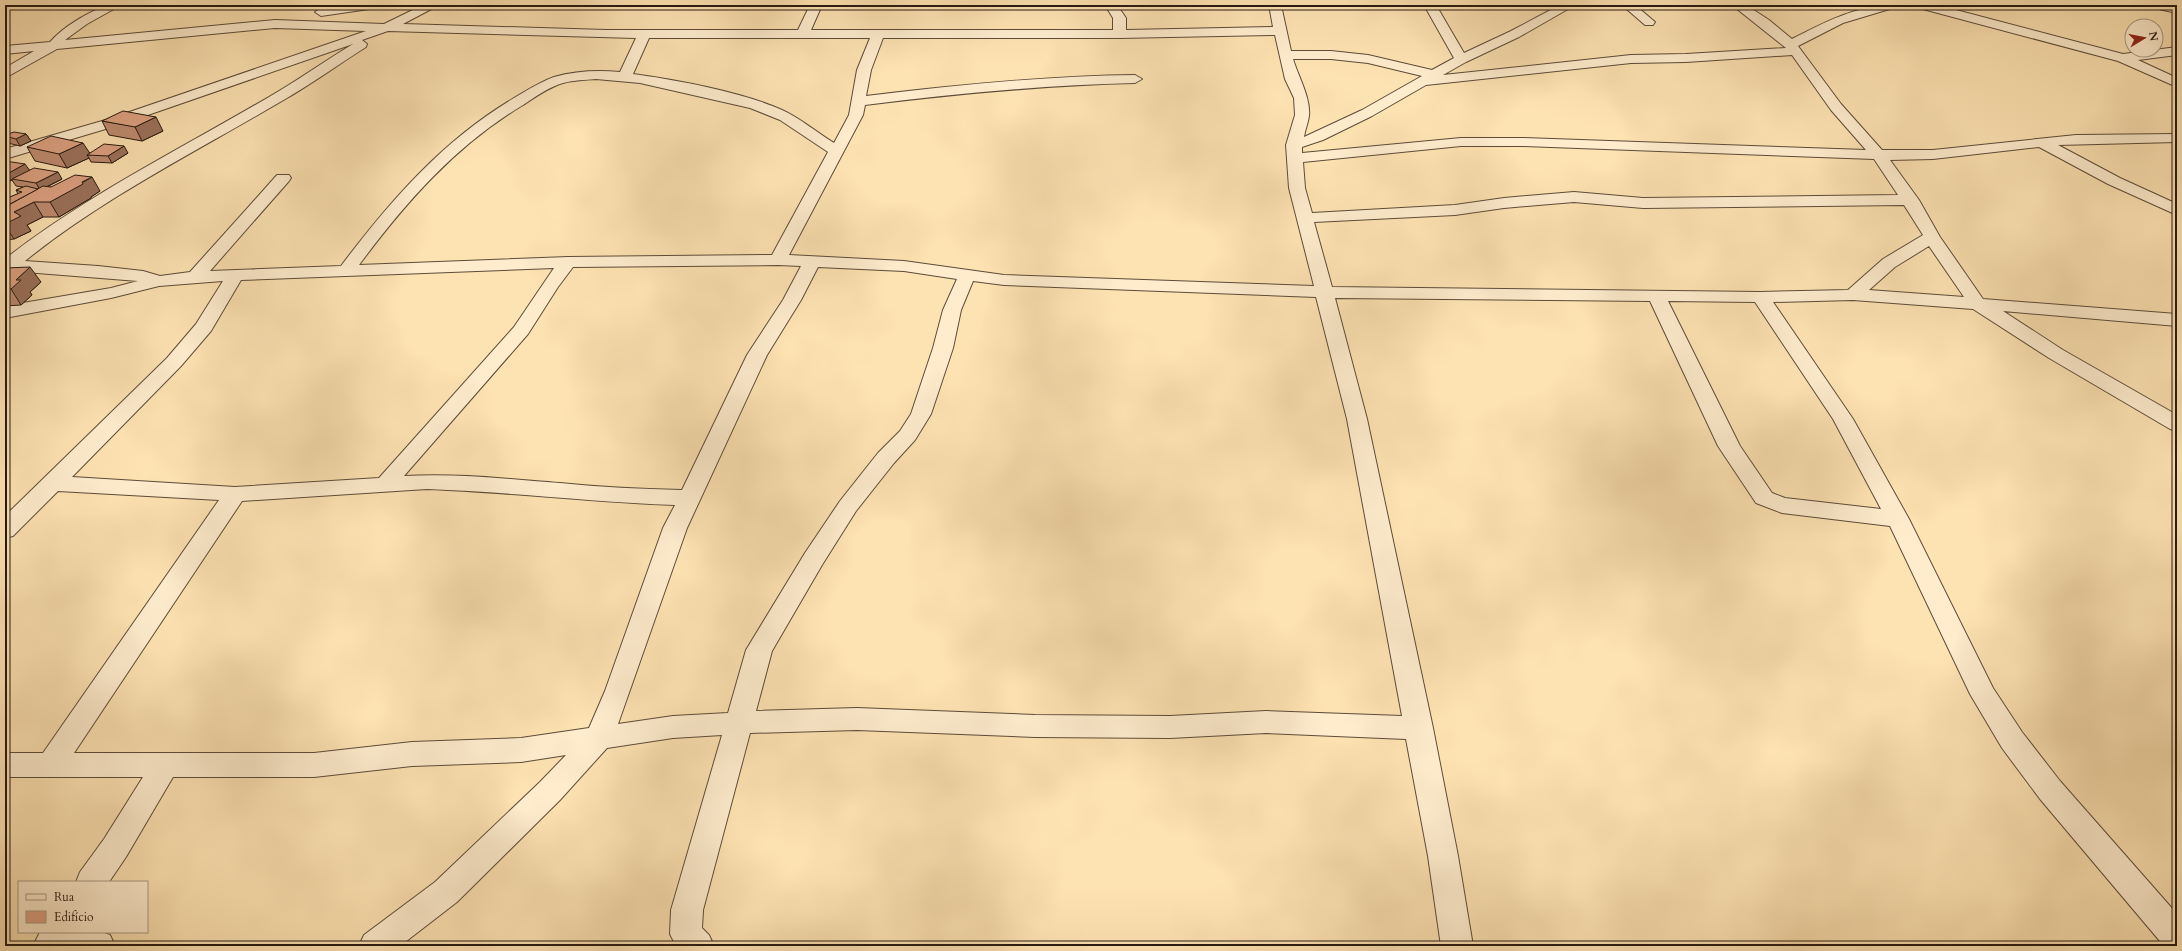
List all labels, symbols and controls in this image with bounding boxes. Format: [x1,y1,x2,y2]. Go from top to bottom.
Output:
north arrow [2124,18,2164,58]
text: N [2145,30,2162,43]
legend [18,881,148,933]
text: Rua [54,889,75,905]
text: Edifício [54,909,94,925]

